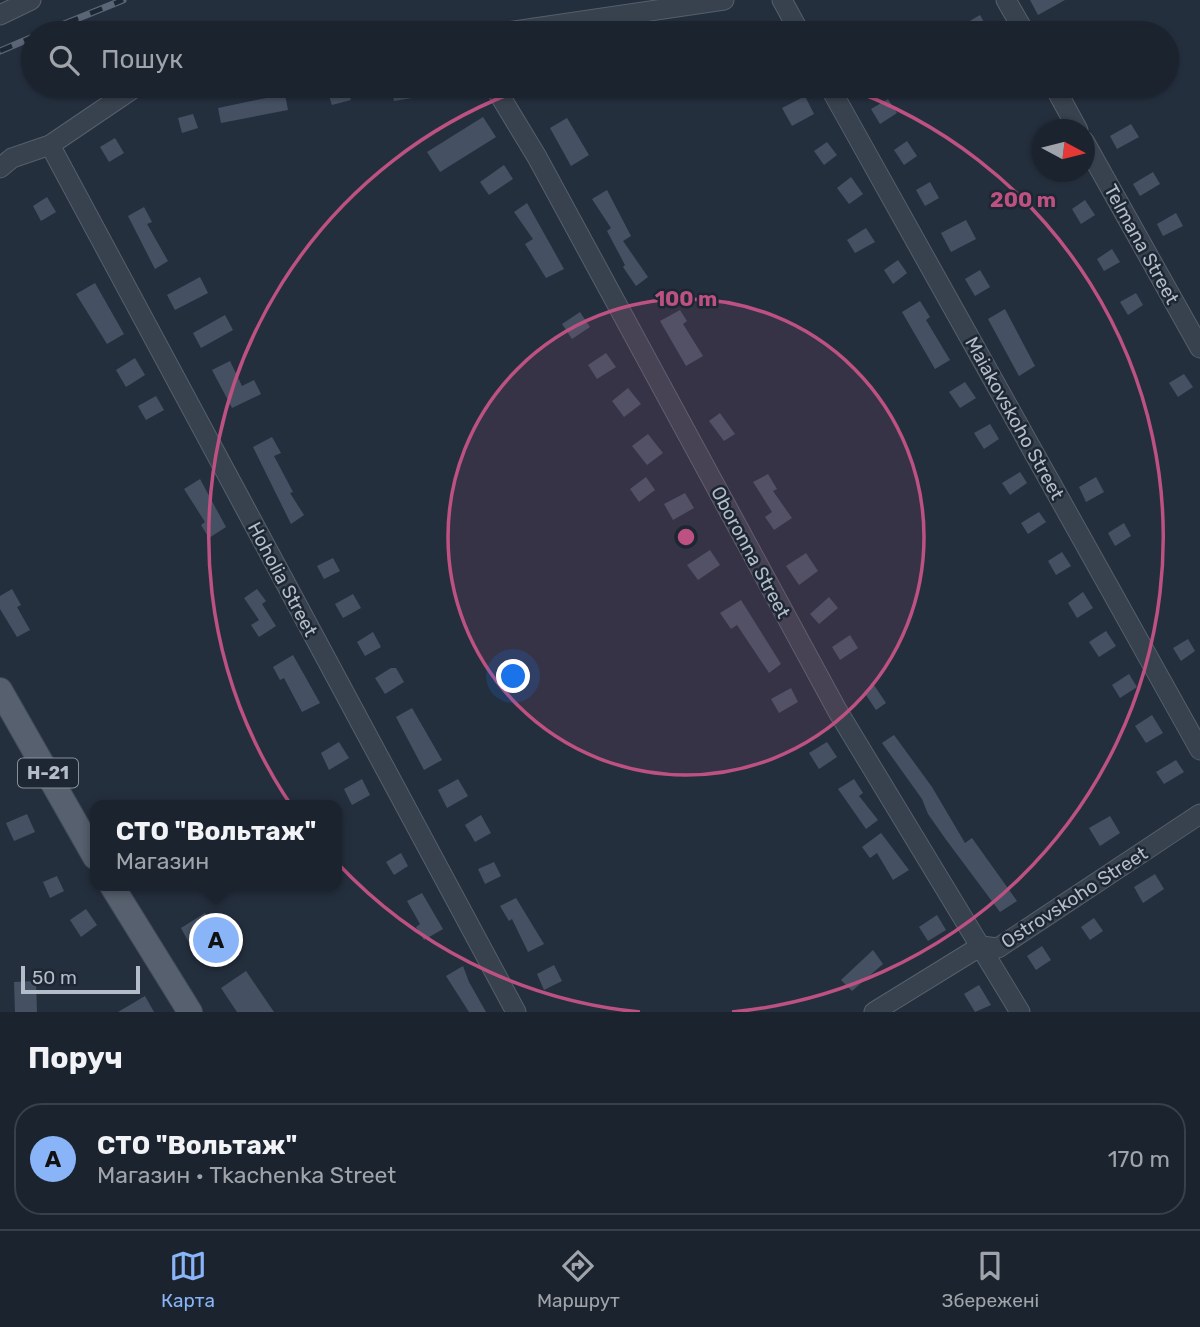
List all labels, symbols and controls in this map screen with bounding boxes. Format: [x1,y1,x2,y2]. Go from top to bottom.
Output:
search box [21,21,1179,98]
icon: search [45,41,83,79]
text: Пошук [101,44,183,75]
north arrow [1032,119,1095,182]
street label: Telmana Street [1099,180,1184,309]
text: 200 m [990,187,1056,212]
text: 100 m [655,286,717,311]
street label: Maiakovskoho Street [960,333,1069,504]
street label: Oboronna Street [706,482,795,623]
street label: Hoholia Street [243,518,323,641]
centre of rings [674,525,698,549]
your location [496,659,530,693]
road number: Н-21 [18,758,78,788]
popup [90,800,342,891]
text: СТО "Вольтаж" [116,816,316,847]
street label: Ostrovskoho Street [997,841,1152,953]
text: Магазин [116,847,209,875]
pin: A [193,914,239,966]
scale bar [21,963,140,995]
text: 50 m [32,966,77,989]
text: Поруч [28,1040,123,1076]
text: СТО "Вольтаж" [97,1130,297,1161]
text: A [45,1145,61,1173]
text: 170 m [1108,1145,1170,1173]
text: Магазин · Tkachenka Street [97,1161,396,1189]
tab: Карта [161,1247,215,1312]
tab: Маршрут [537,1247,620,1312]
tab: Збережені [942,1247,1039,1312]

